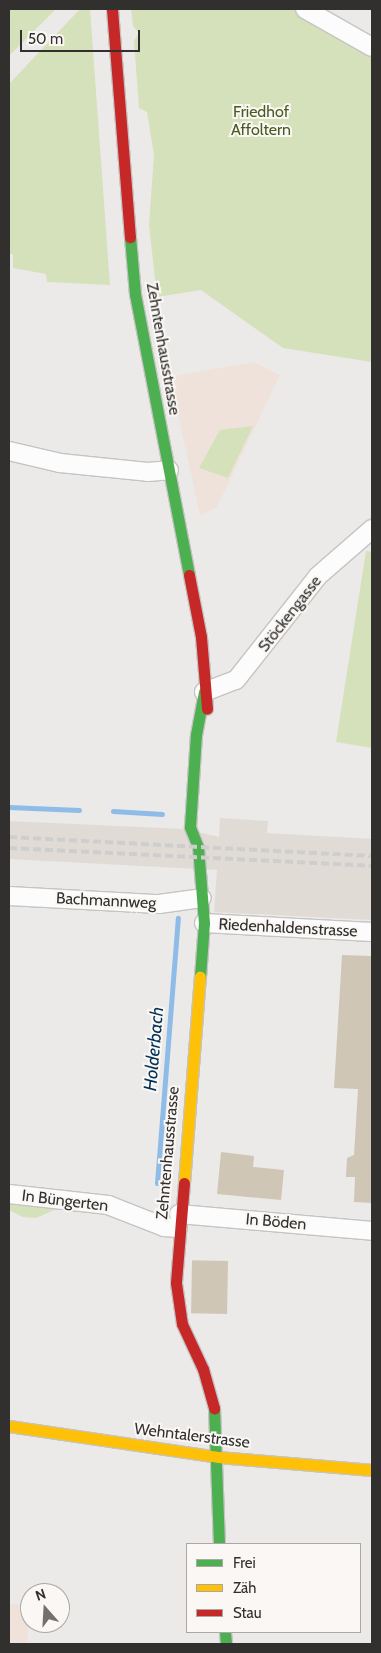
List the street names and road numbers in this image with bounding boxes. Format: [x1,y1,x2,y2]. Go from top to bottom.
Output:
street label: Zehntenhausstrasse [142,281,184,417]
street label: Stöckengasse [254,572,326,656]
street label: Bachmannweg [55,889,157,913]
street label: Riedenhaldenstrasse [218,915,358,941]
street label: Zehntenhausstrasse [153,1085,183,1221]
street label: In Büngerten [21,1186,109,1216]
street label: In Böden [245,1210,307,1234]
street label: Wehntalerstrasse [133,1419,251,1453]

